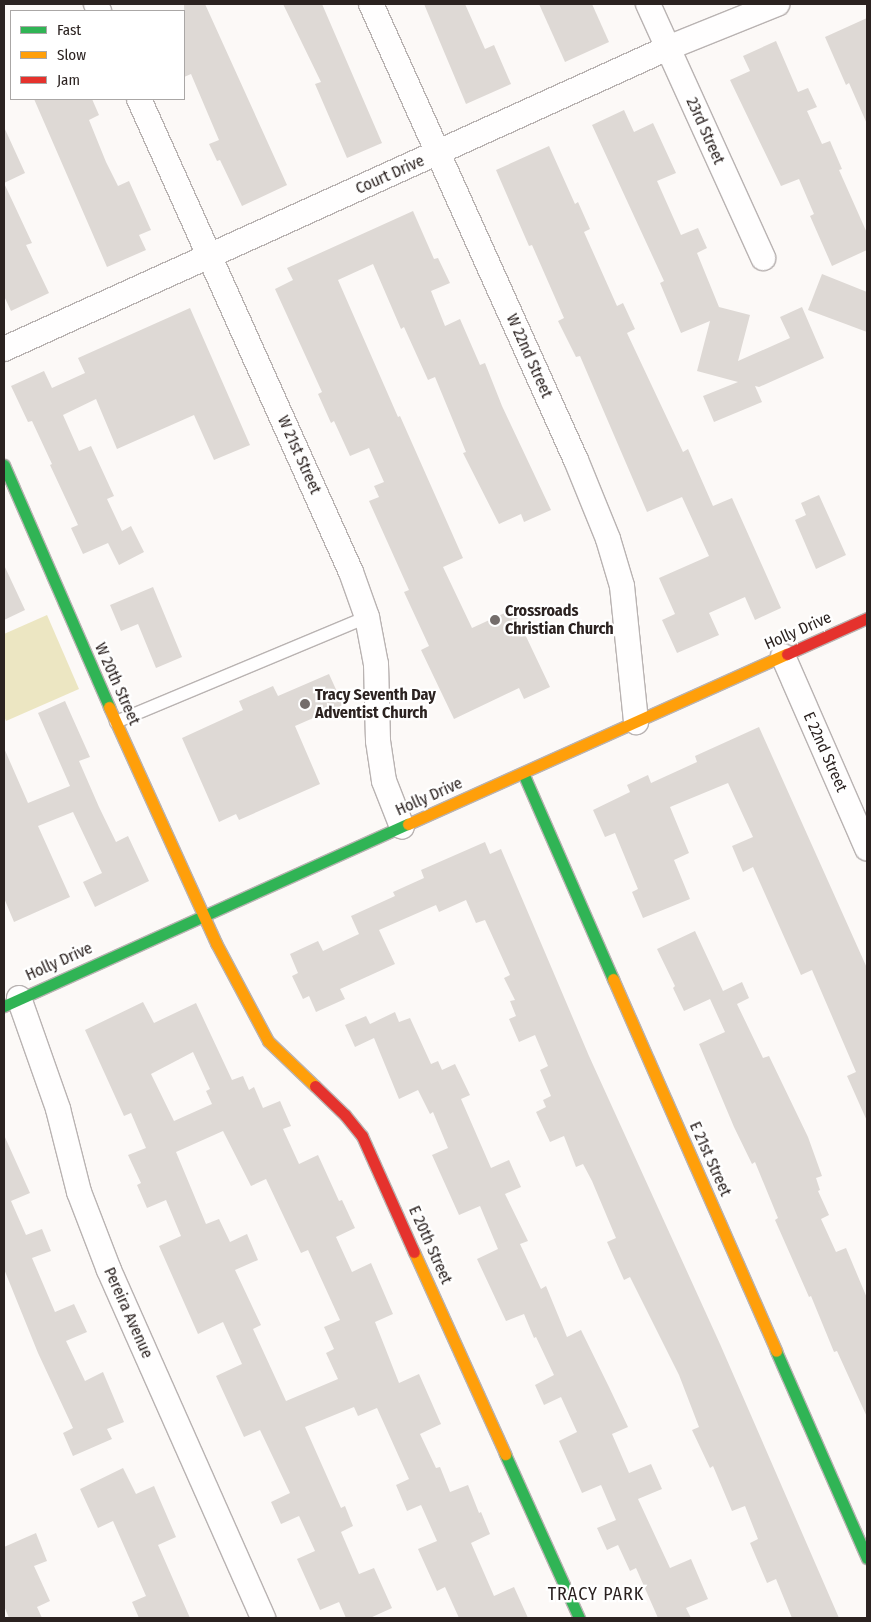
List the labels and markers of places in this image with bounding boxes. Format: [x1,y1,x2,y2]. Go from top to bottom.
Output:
place label: Crossroads Christian Church [505,601,614,639]
marker: Crossroads Christian Church [489,614,501,626]
place label: Tracy Seventh Day Adventist Church [315,685,436,723]
marker: Tracy Seventh Day Adventist Church [299,698,311,710]

